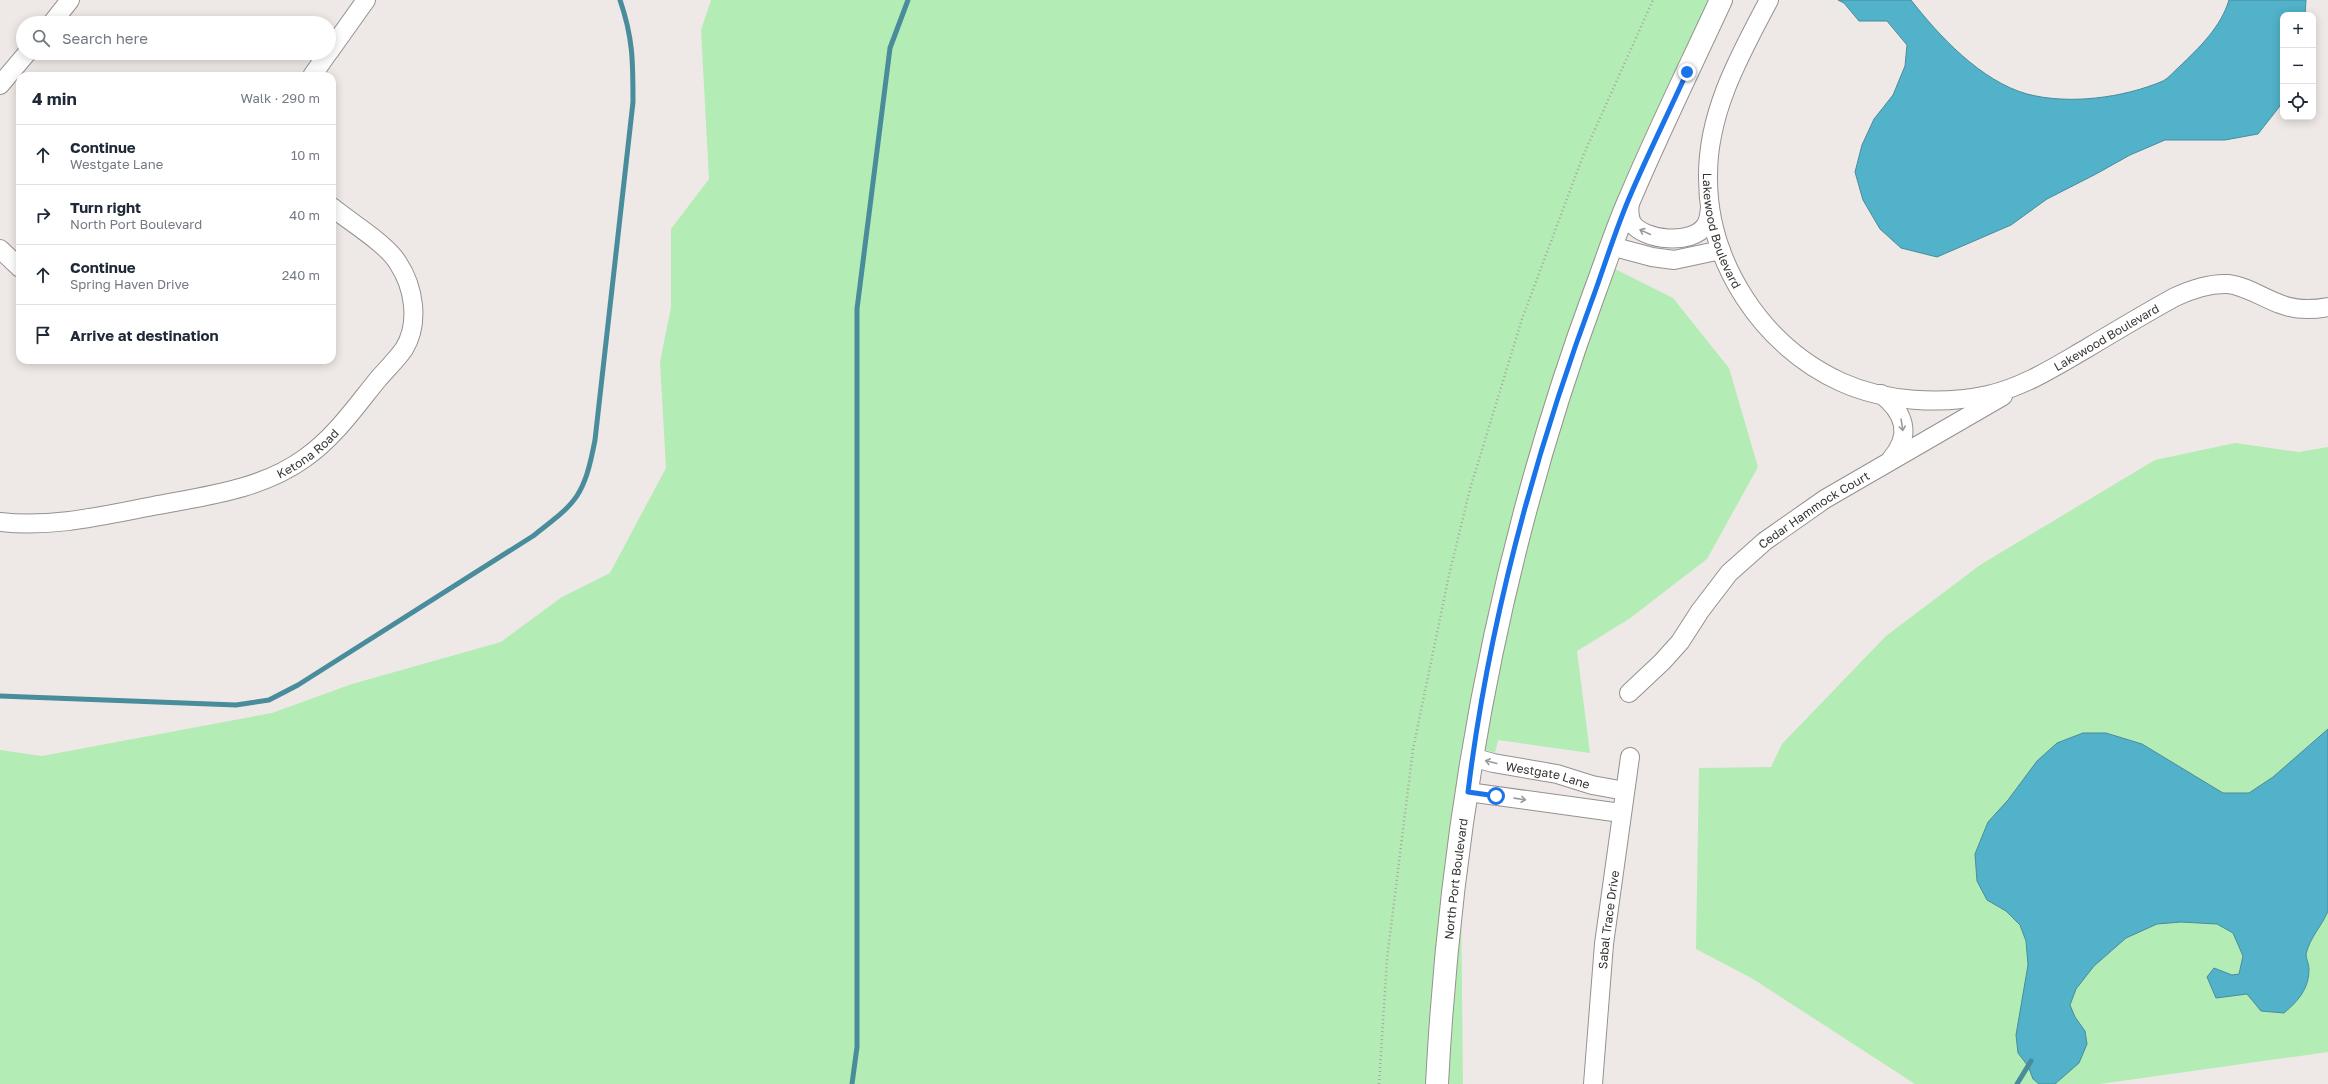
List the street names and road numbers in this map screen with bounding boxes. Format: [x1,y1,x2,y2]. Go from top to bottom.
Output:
street label: Lakewood Boulevard [1700,173,1745,291]
street label: Lakewood Boulevard [2051,300,2161,374]
street label: Ketona Road [274,425,341,481]
street label: Cedar Hammock Court [1755,467,1872,551]
street label: Westgate Lane [1505,758,1592,791]
street label: North Port Boulevard [1441,817,1470,940]
street label: Sabal Trace Drive [1595,869,1622,970]

